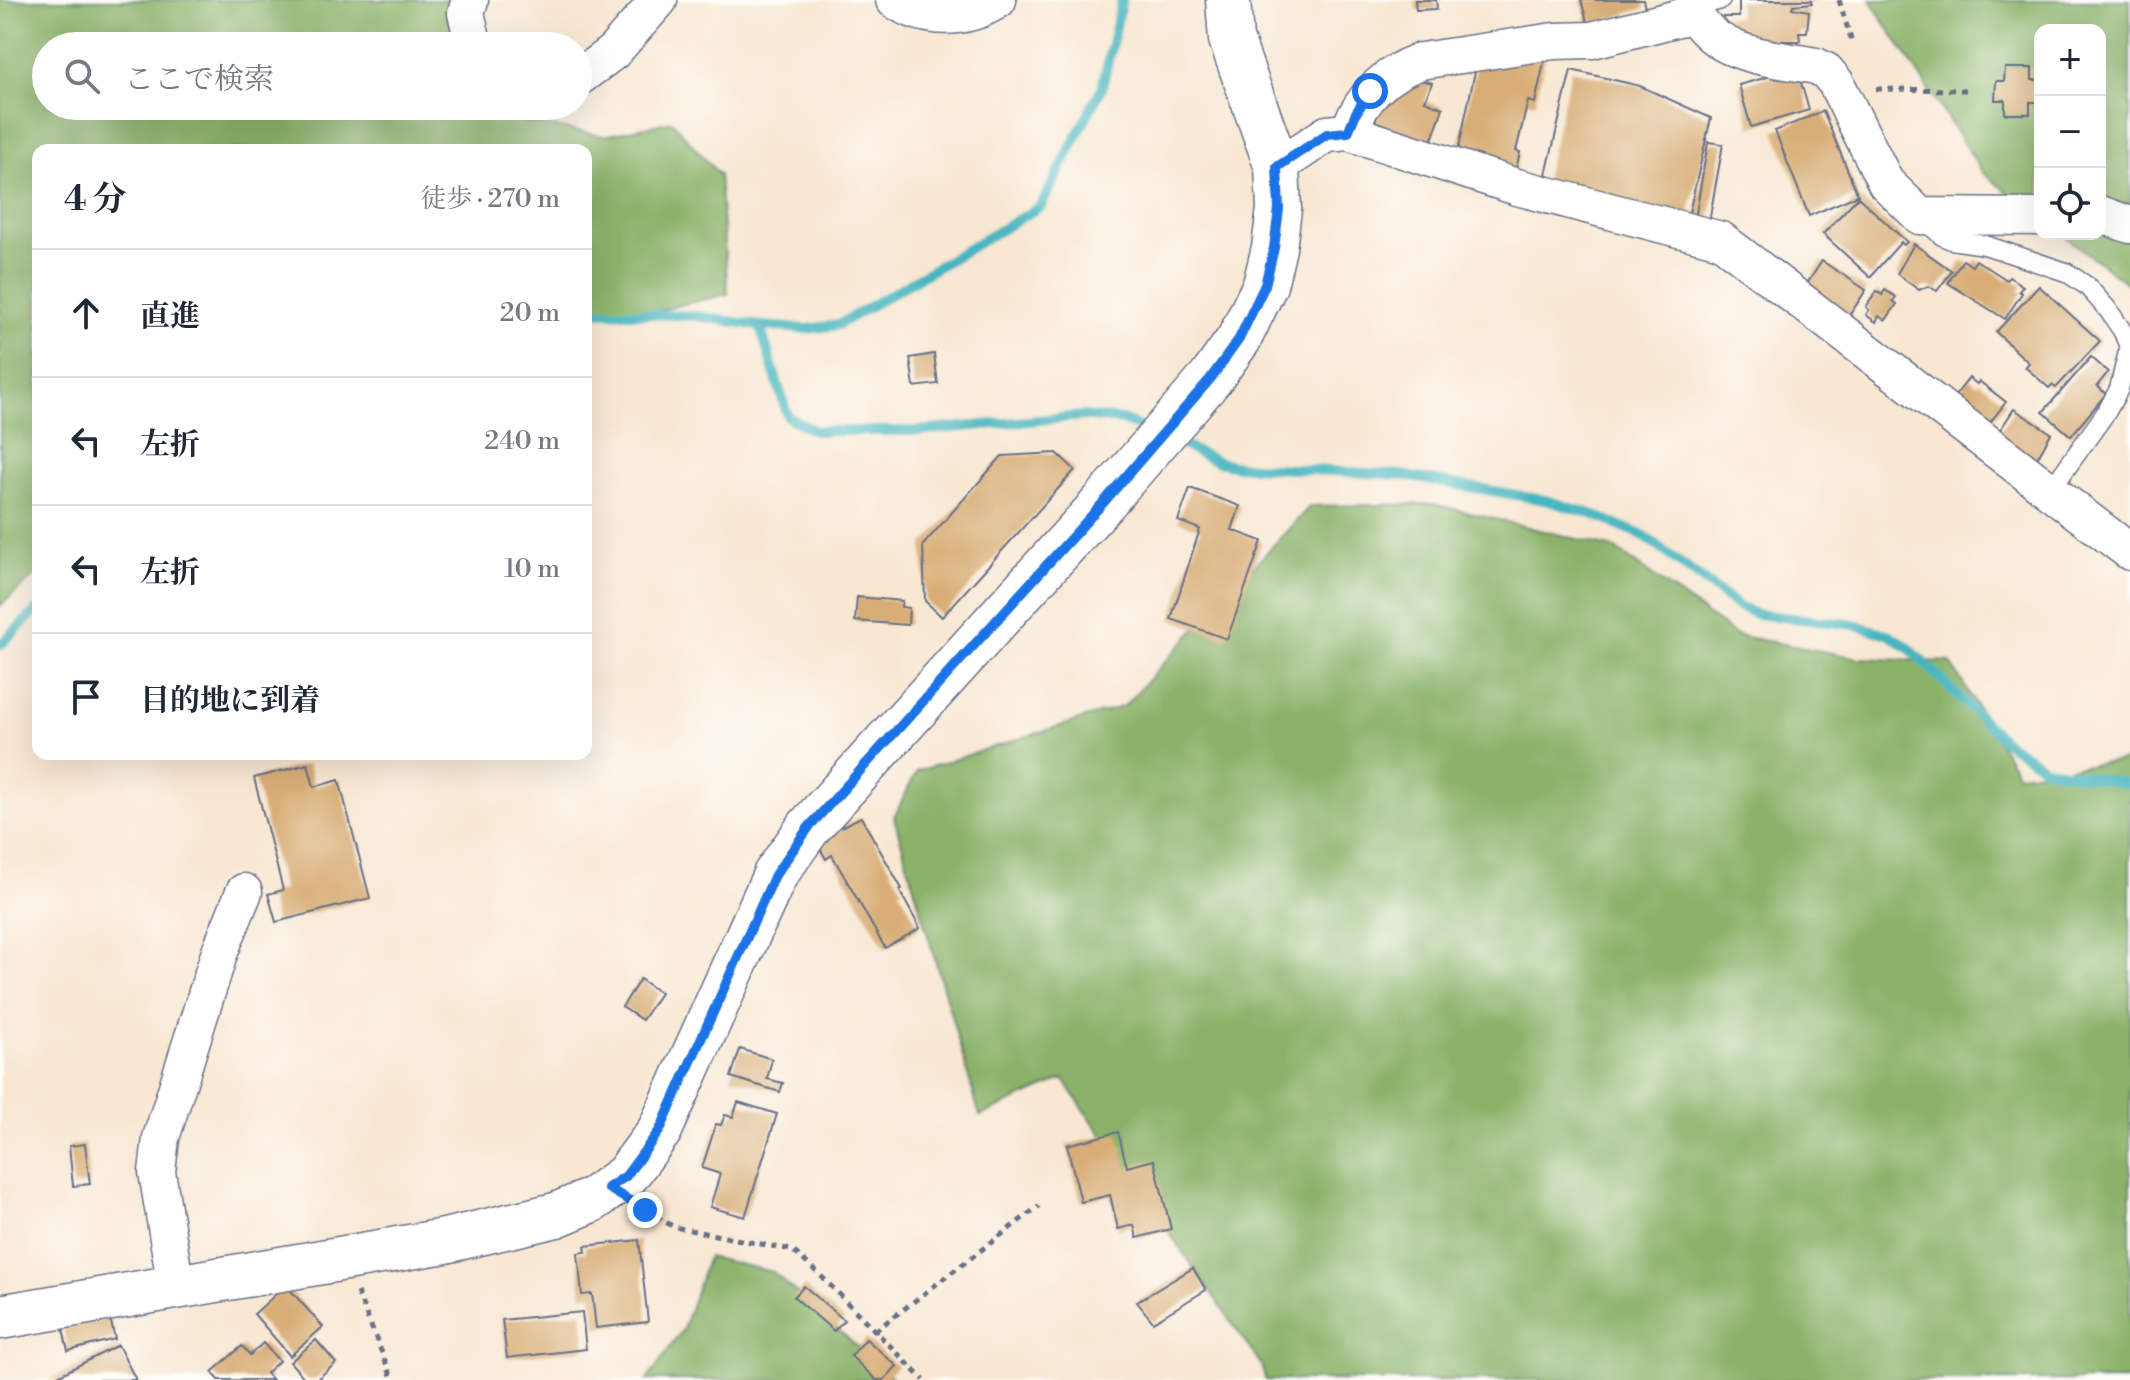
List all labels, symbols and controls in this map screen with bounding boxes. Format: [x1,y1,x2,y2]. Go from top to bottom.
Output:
map controls [2034,24,2106,240]
button: + [2034,24,2106,96]
search box [32,32,592,120]
icon: search [60,54,104,98]
text: ここで検索 [124,61,274,99]
route start [1352,73,1388,109]
button: − [2034,96,2106,168]
button: locate [2034,168,2106,240]
text: 4 分 [64,179,126,221]
text: 徒歩 · 270 m [420,183,560,215]
icon: ahead [64,291,108,335]
text: 20 m [500,297,560,329]
text: 直進 [140,298,200,336]
icon: left [64,419,108,463]
text: 240 m [484,425,560,457]
text: 左折 [140,426,200,464]
icon: left [64,547,108,591]
text: 10 m [504,553,560,585]
text: 左折 [140,554,200,592]
icon: arrive [64,675,108,719]
text: 目的地に到着 [140,682,320,720]
route end [627,1192,663,1228]

